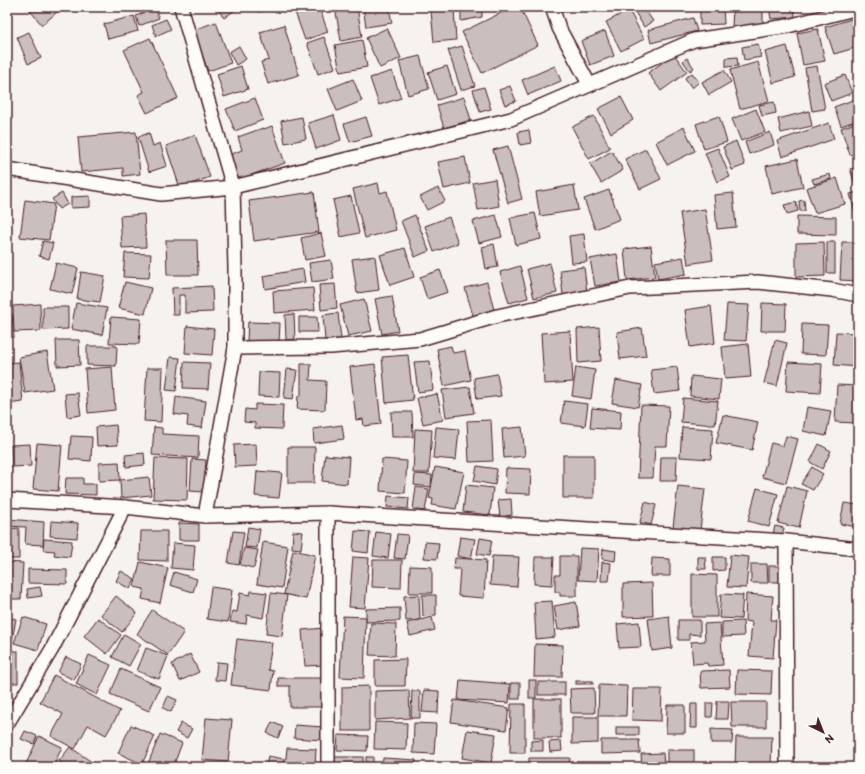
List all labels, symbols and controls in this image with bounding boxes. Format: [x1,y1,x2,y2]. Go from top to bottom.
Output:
north arrow [803,712,843,752]
text: N [822,732,837,746]

